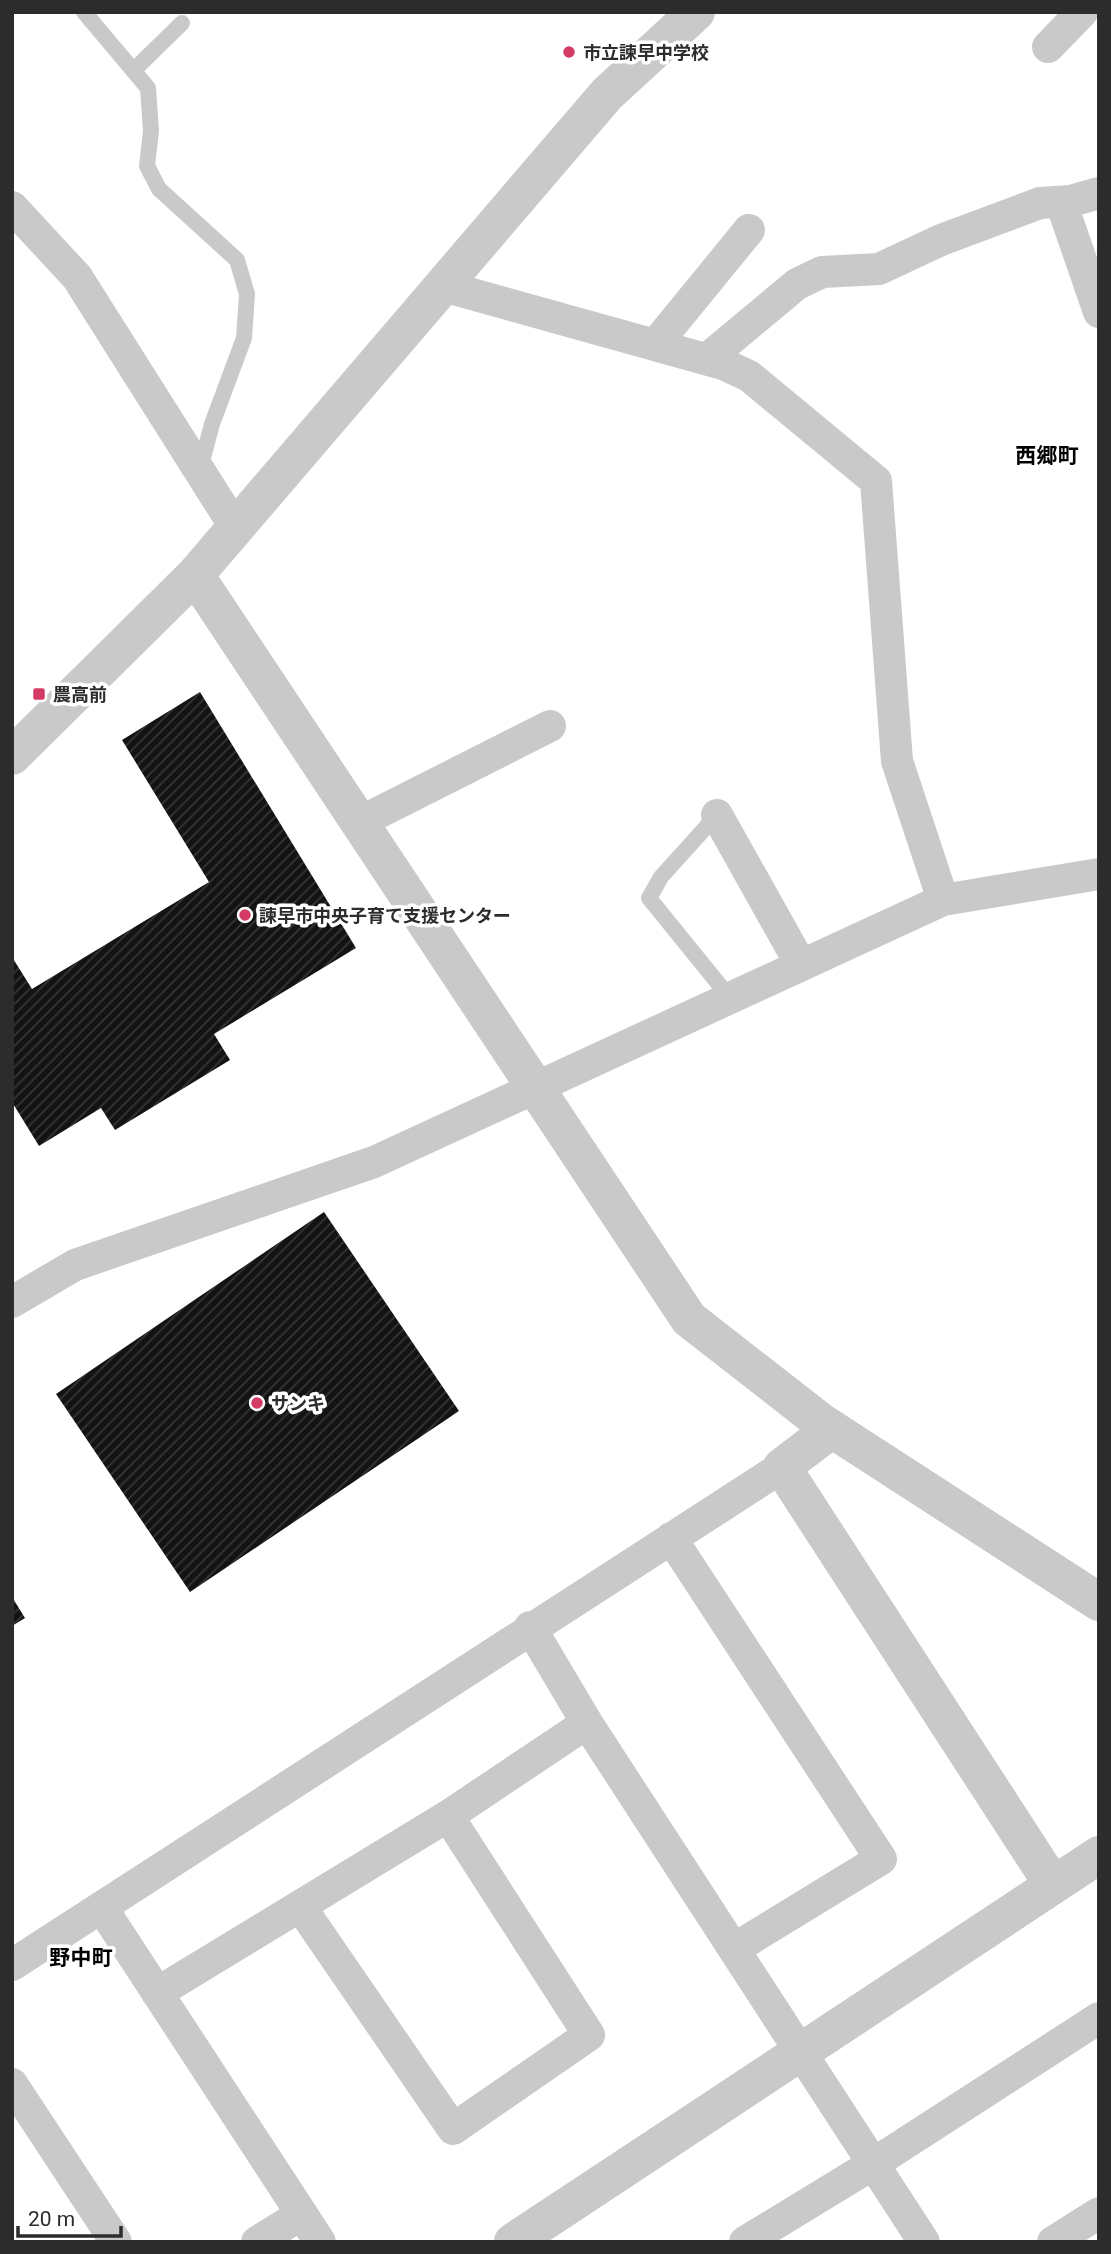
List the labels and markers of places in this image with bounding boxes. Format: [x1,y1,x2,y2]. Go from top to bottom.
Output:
place label: 市立諫早中学校 [583,42,709,63]
marker: 市立諫早中学校 [561,44,577,60]
place label: 農高前 [53,684,107,705]
marker: 農高前 [31,686,47,702]
place label: 諫早市中央子育て支援センター [259,905,511,926]
marker: 諫早市中央子育て支援センター [237,907,253,923]
place label: サンキ [271,1393,325,1414]
marker: サンキ [249,1395,265,1411]

